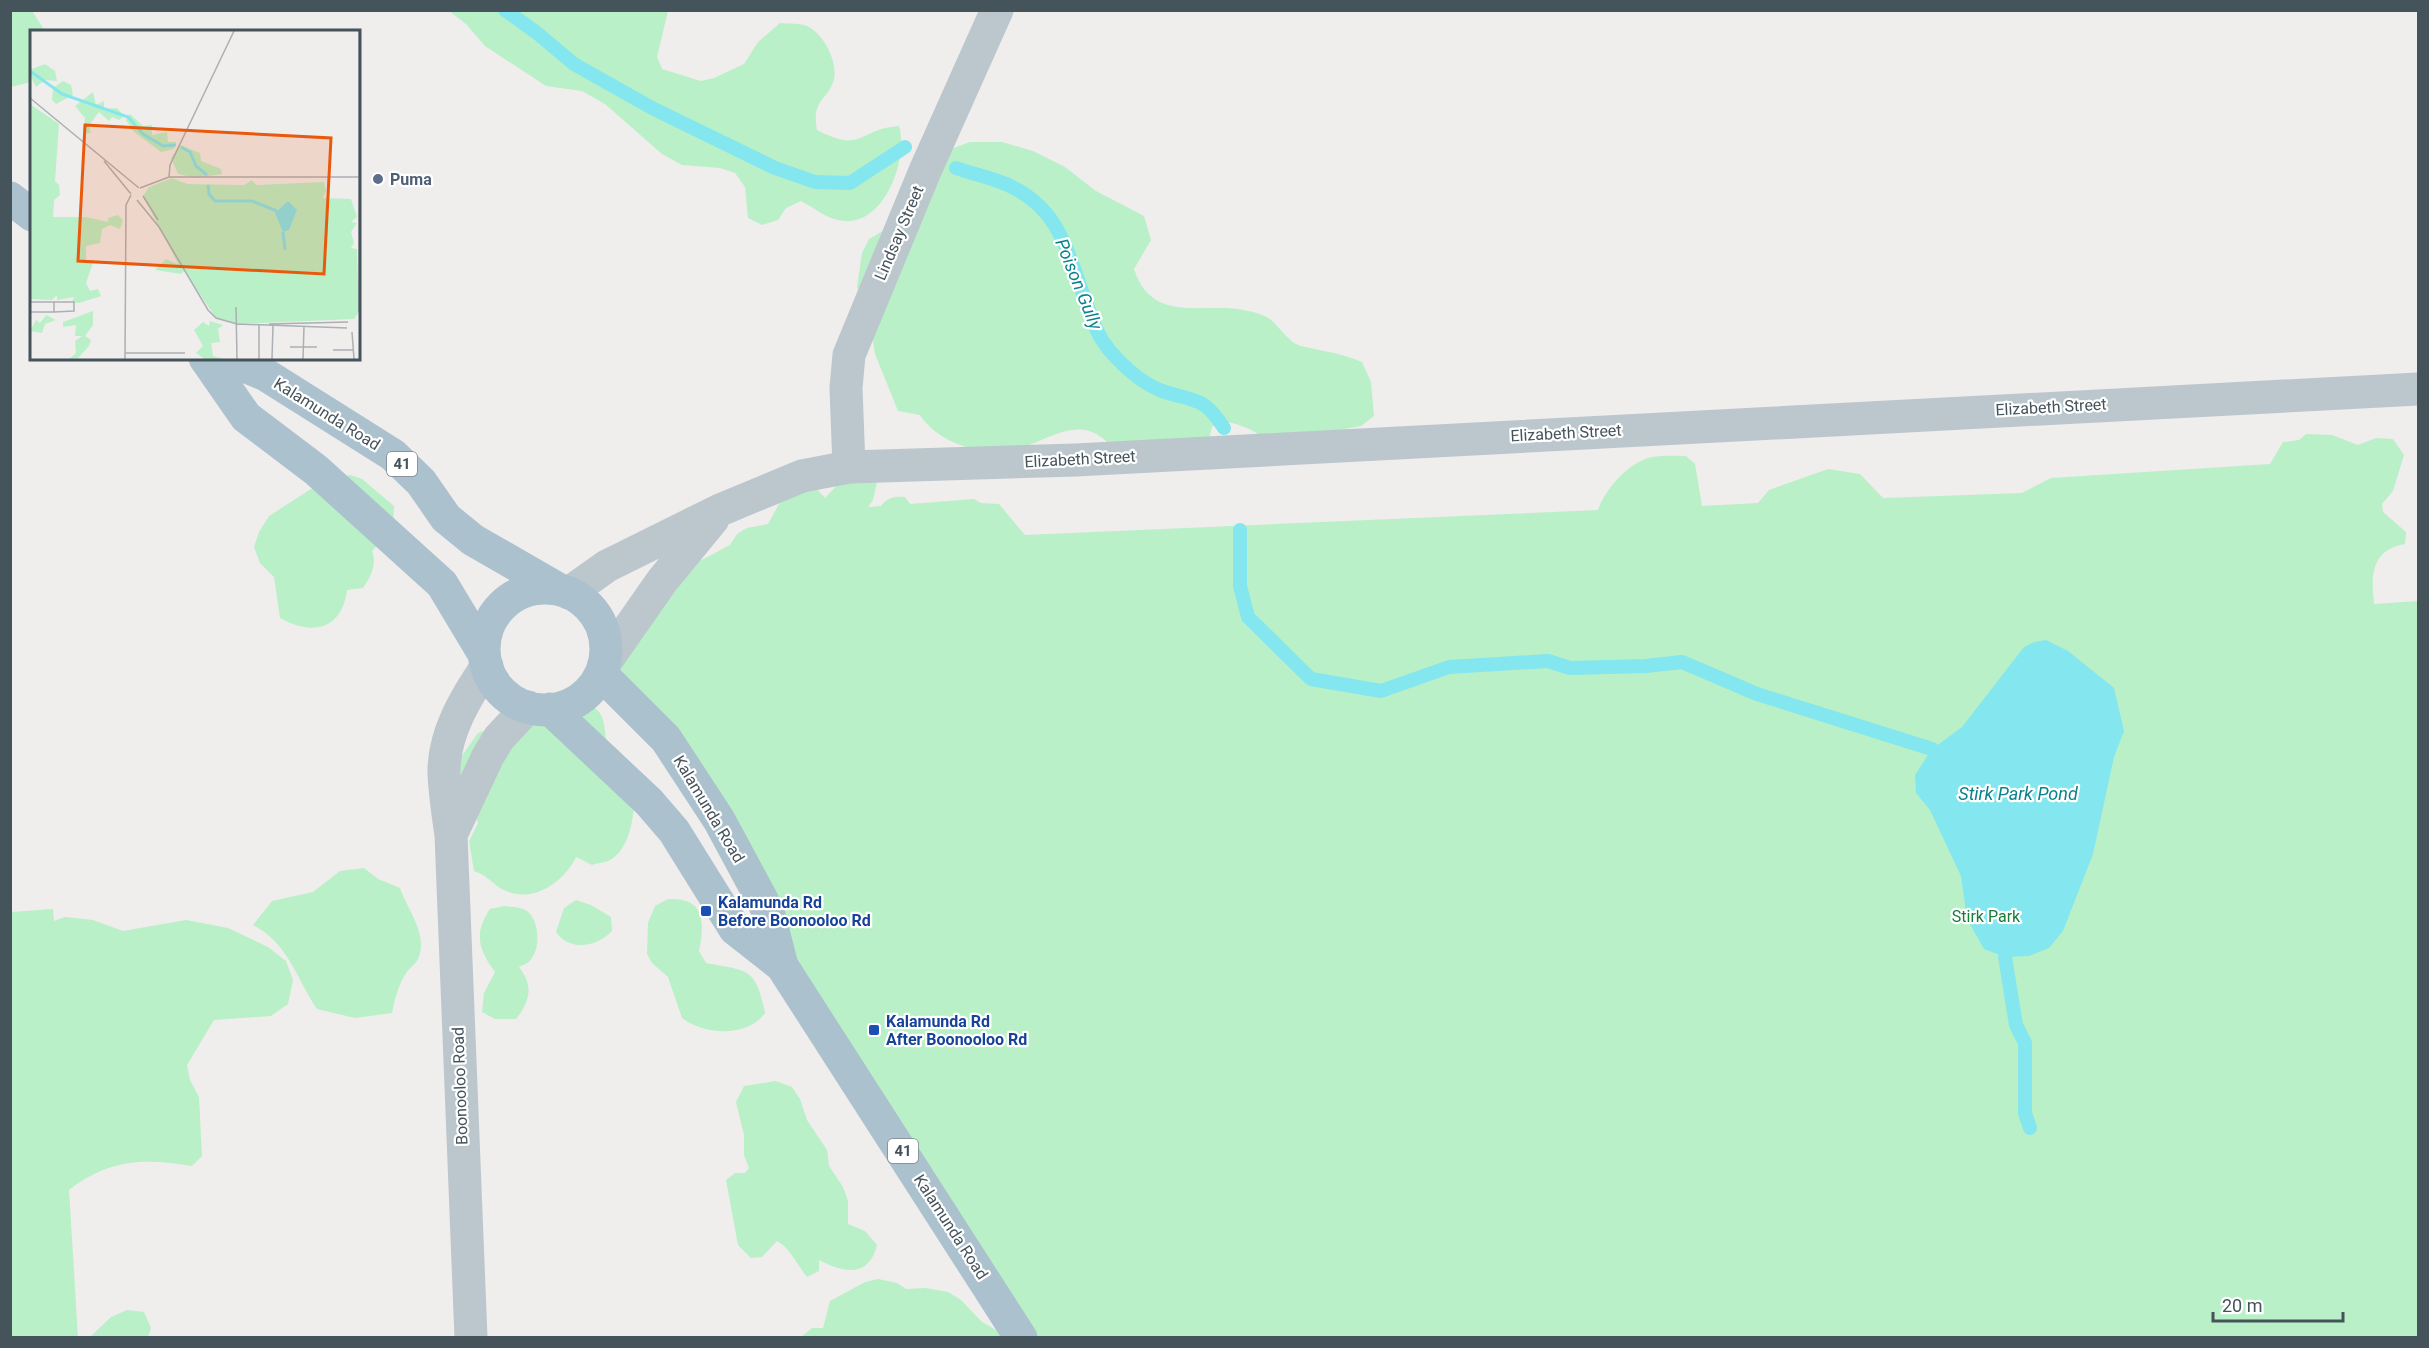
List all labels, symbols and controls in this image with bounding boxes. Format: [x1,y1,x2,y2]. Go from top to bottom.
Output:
inset map [30,30,360,360]
place label: Puma [390,170,432,189]
marker: Puma [371,172,385,186]
street label: Lindsay Street [871,183,927,283]
water label: Poison Gully [1051,235,1107,333]
street label: Kalamunda Road [270,374,384,454]
street label: Elizabeth Street [1995,395,2107,419]
street label: Elizabeth Street [1510,421,1622,445]
street label: Elizabeth Street [1024,447,1136,471]
road number: 41 [387,452,417,476]
street label: Kalamunda Road [670,752,748,866]
water label: Stirk Park Pond [1958,783,2079,804]
place label: Kalamunda Rd Before Boonooloo Rd [718,893,871,930]
marker: Kalamunda Rd Before Boonooloo Rd [699,904,713,918]
park label: Stirk Park [1952,907,2021,926]
place label: Kalamunda Rd After Boonooloo Rd [886,1012,1027,1049]
marker: Kalamunda Rd After Boonooloo Rd [867,1023,881,1037]
street label: Boonooloo Road [448,1027,472,1145]
road number: 41 [888,1139,918,1163]
street label: Kalamunda Road [910,1171,992,1283]
scale bar [2213,1285,2344,1323]
text: 20 m [2222,1295,2262,1316]

